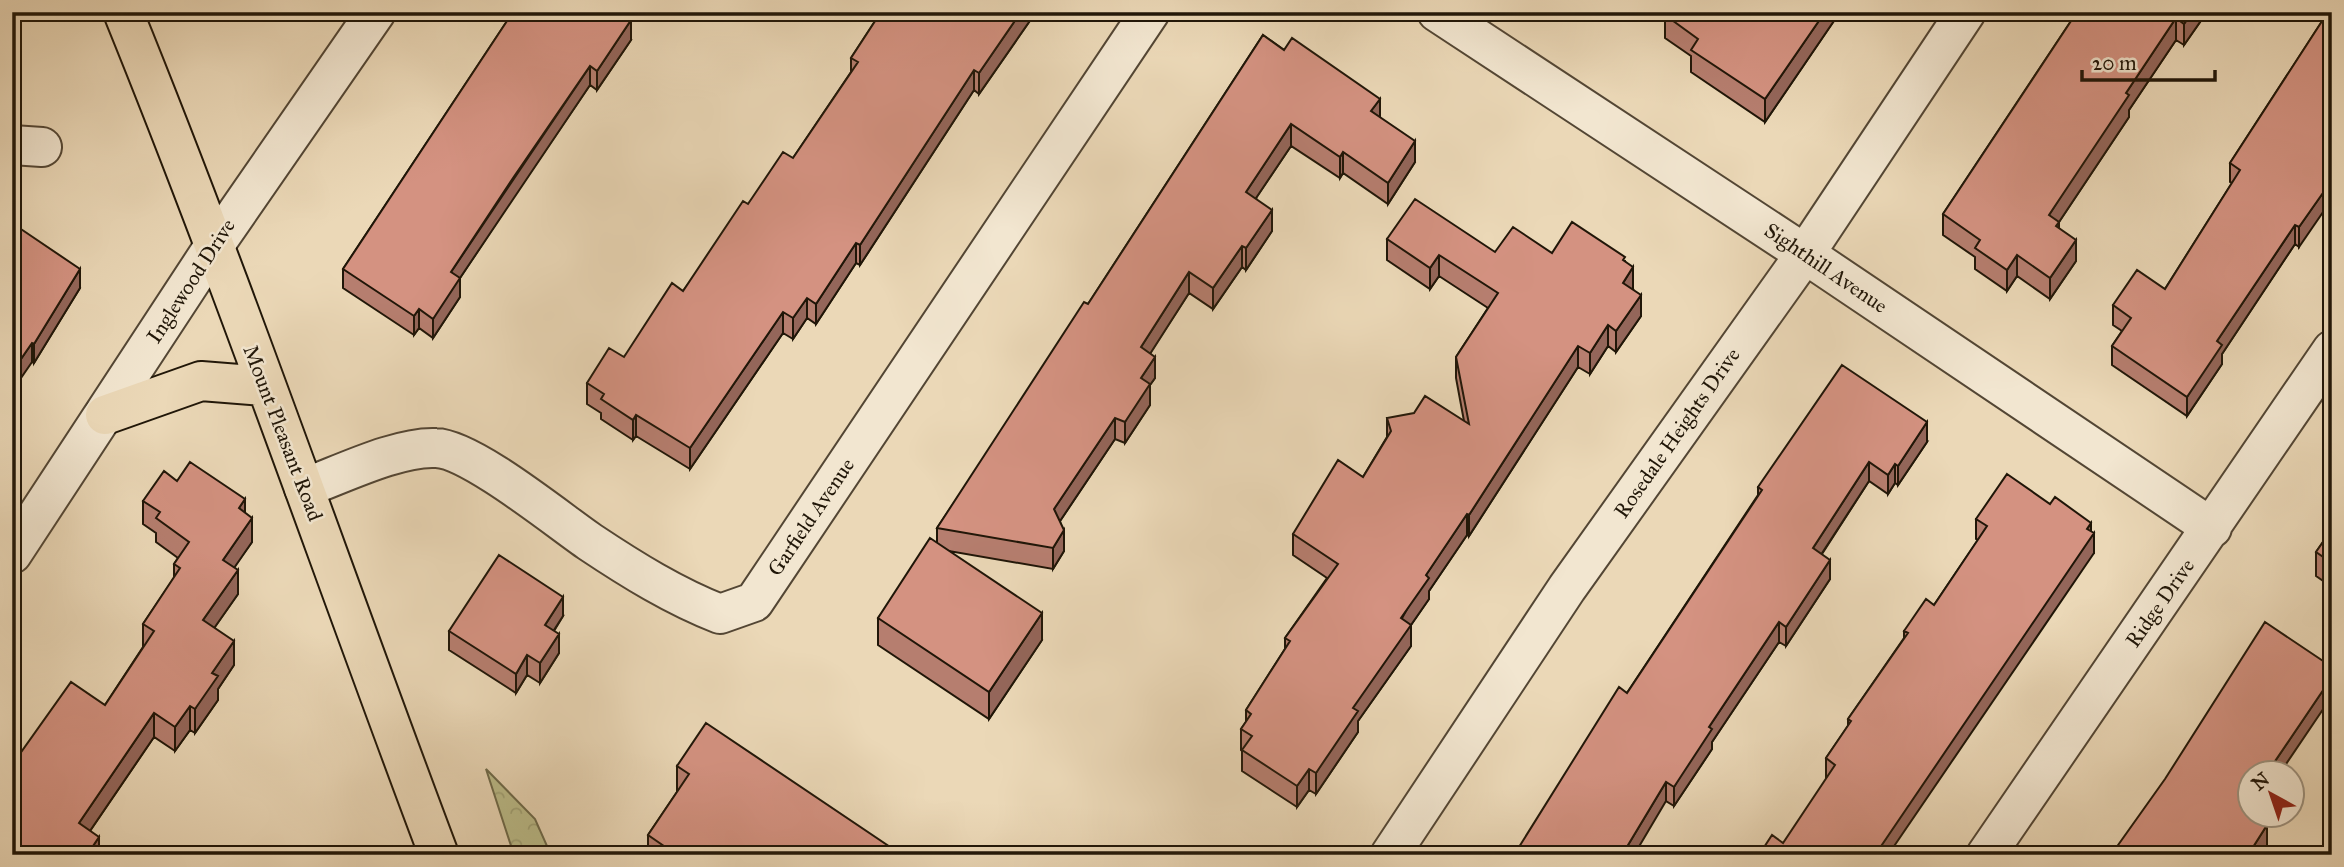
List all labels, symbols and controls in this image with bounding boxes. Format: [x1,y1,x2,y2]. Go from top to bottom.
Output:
scale bar [2082,38,2214,82]
text: 20 m [2092,50,2137,76]
street label: Inglewood Drive [141,214,241,348]
street label: Sighthill Avenue [1759,217,1893,319]
street label: Mount Pleasant Road [237,341,329,525]
street label: Rosedale Heights Drive [1608,343,1746,523]
street label: Garfield Avenue [762,453,860,581]
street label: Ridge Drive [2120,553,2200,652]
north arrow [2236,758,2306,828]
text: N [2247,767,2274,795]

